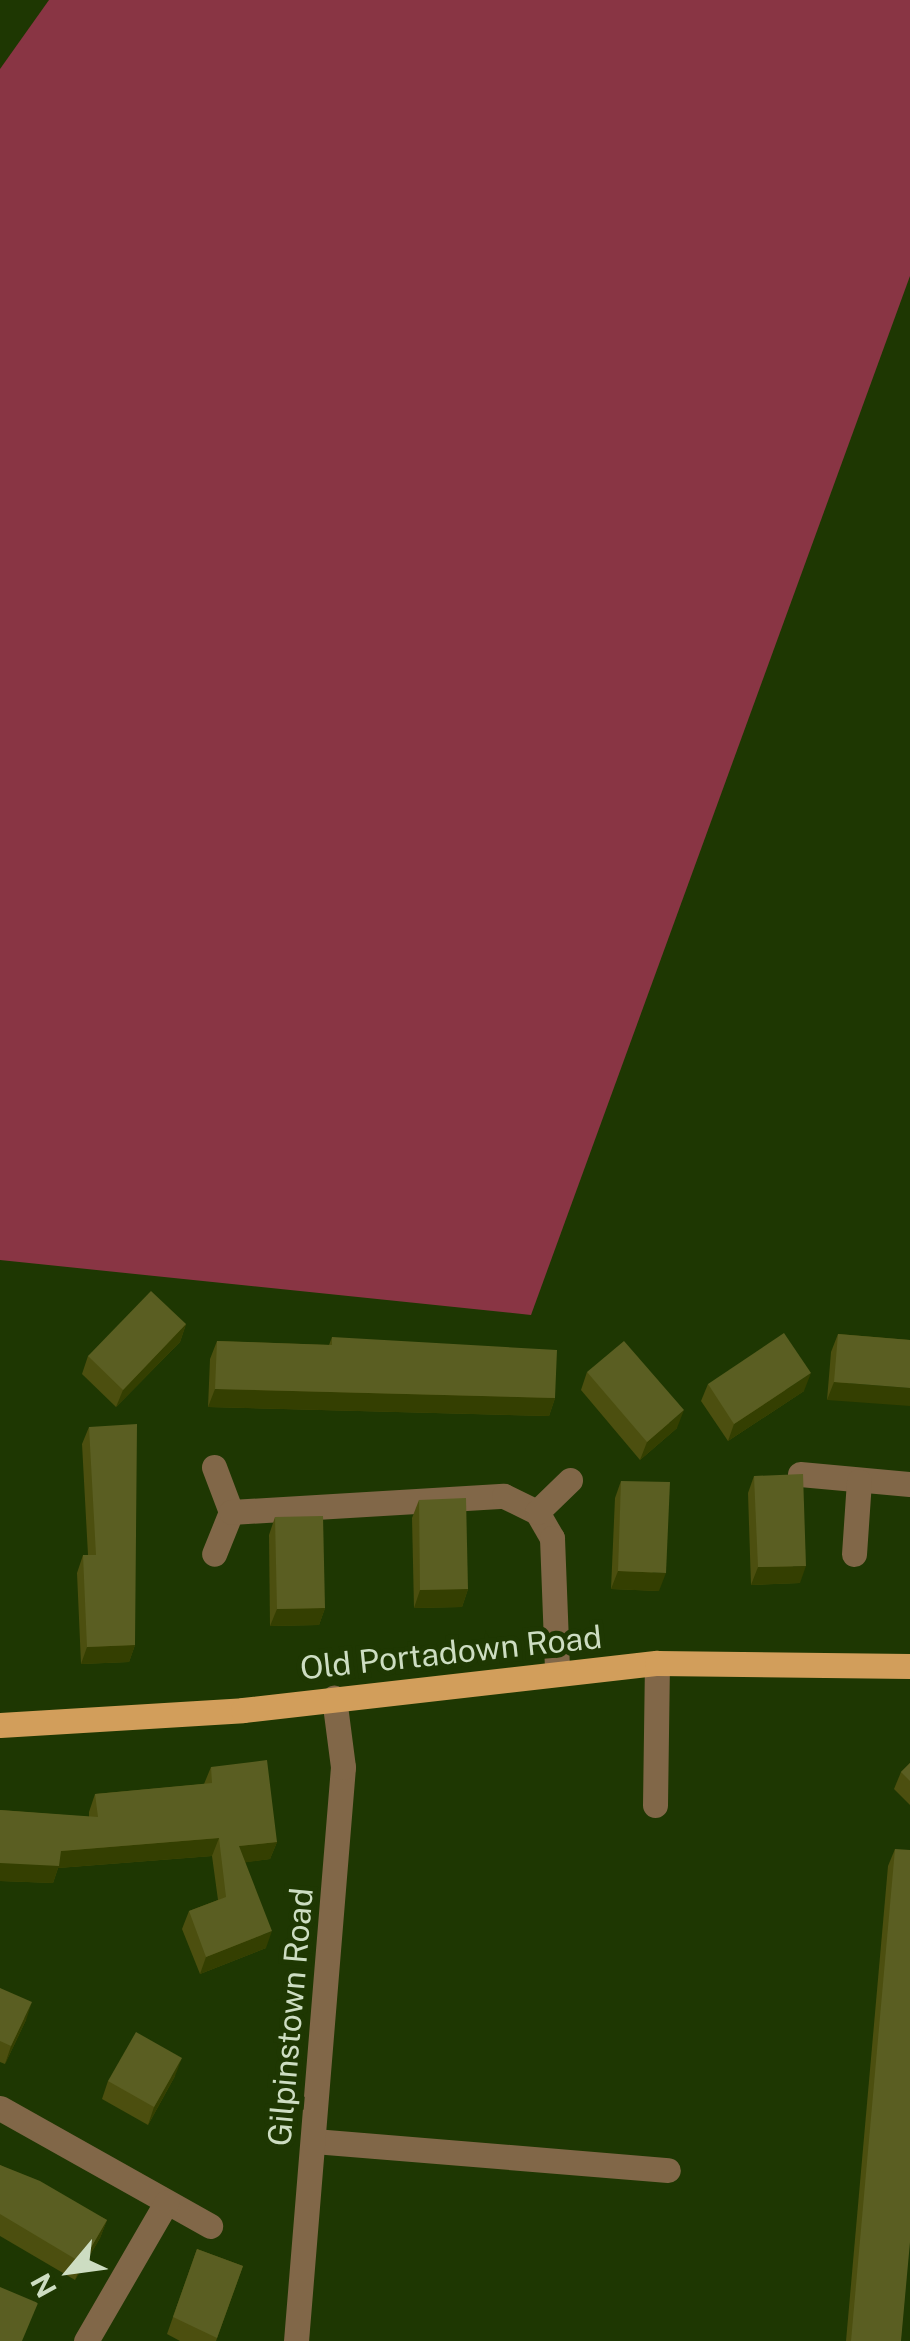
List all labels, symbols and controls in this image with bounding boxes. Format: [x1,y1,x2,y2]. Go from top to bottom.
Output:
street label: Old Portadown Road [298,1618,604,1688]
street label: Gilpinstown Road [261,1886,321,2148]
north arrow [20,2221,120,2321]
text: N [24,2268,63,2303]

